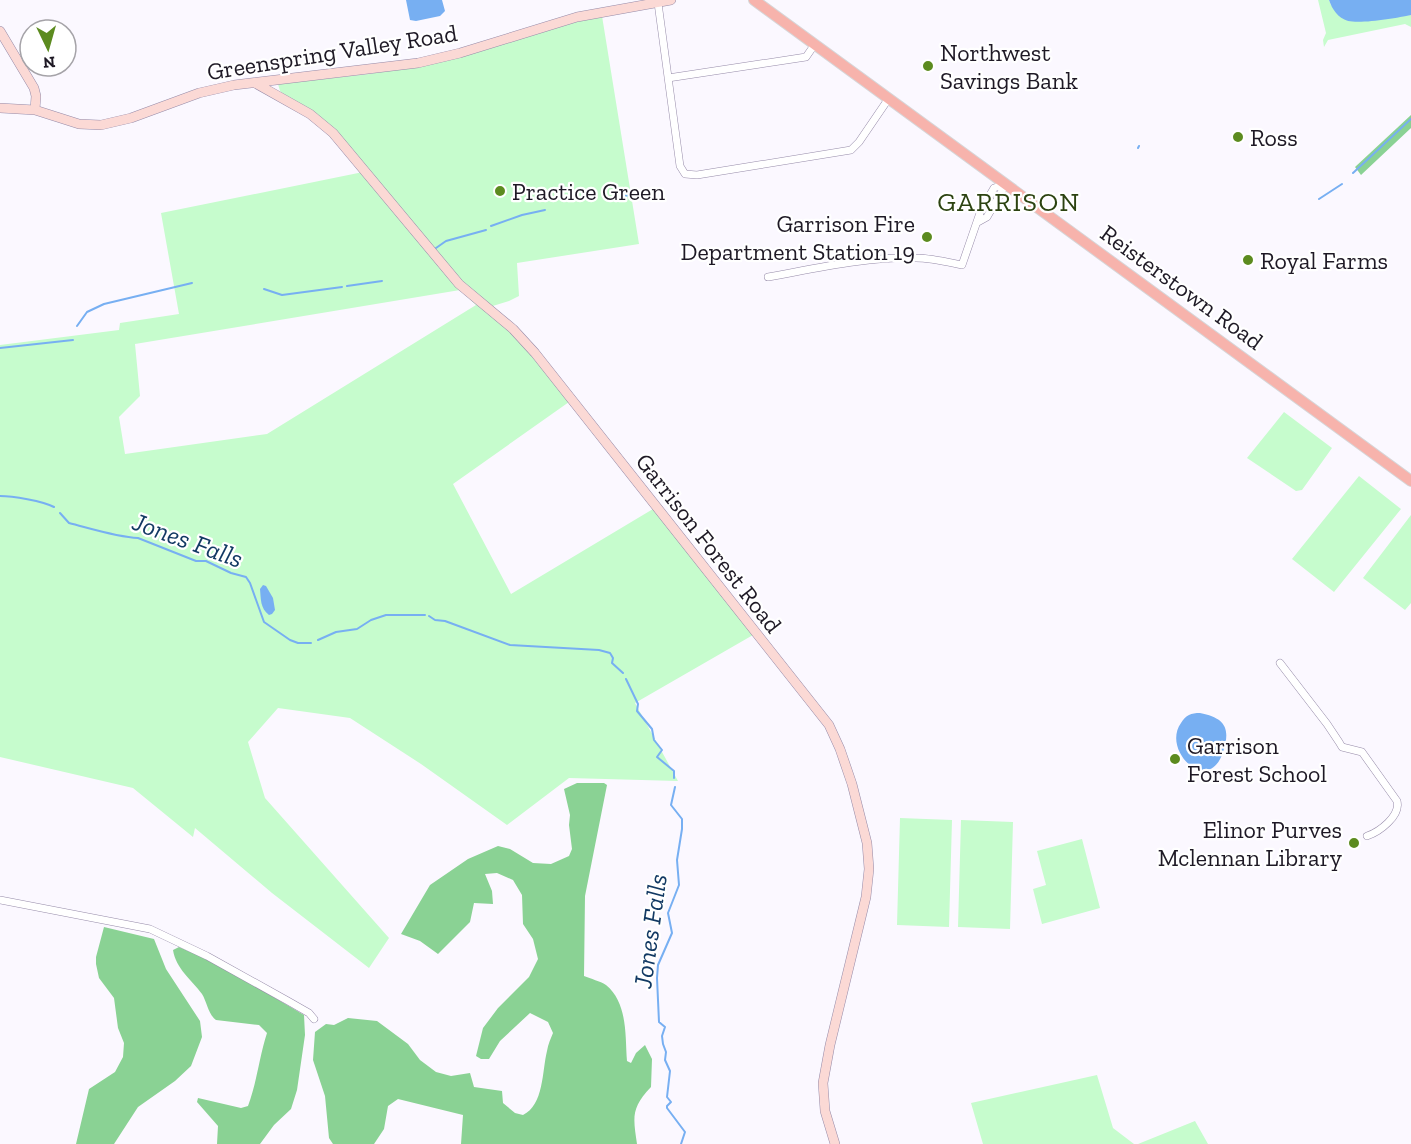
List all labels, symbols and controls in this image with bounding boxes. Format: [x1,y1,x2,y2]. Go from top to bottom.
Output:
north arrow [18,18,78,78]
street label: Greenspring Valley Road [205,18,459,86]
place label: Northwest Savings Bank [940,38,1079,95]
text: N [42,52,56,72]
marker: Northwest Savings Bank [921,59,935,73]
place label: Ross [1250,123,1298,152]
marker: Ross [1231,130,1245,144]
place label: Practice Green [512,177,665,206]
marker: Practice Green [493,184,507,198]
district label: GARRISON [937,186,1081,218]
place label: Garrison Fire Department Station 19 [681,209,915,266]
street label: Reisterstown Road [1095,218,1269,356]
marker: Garrison Fire Department Station 19 [920,230,934,244]
place label: Royal Farms [1260,246,1388,275]
marker: Royal Farms [1241,253,1255,267]
street label: Garrison Forest Road [630,447,788,639]
water label: Jones Falls [128,505,248,575]
place label: Garrison Forest School [1187,731,1327,788]
marker: Garrison Forest School [1168,752,1182,766]
place label: Elinor Purves Mclennan Library [1158,815,1343,872]
marker: Elinor Purves Mclennan Library [1347,836,1361,850]
water label: Jones Falls [626,872,674,991]

